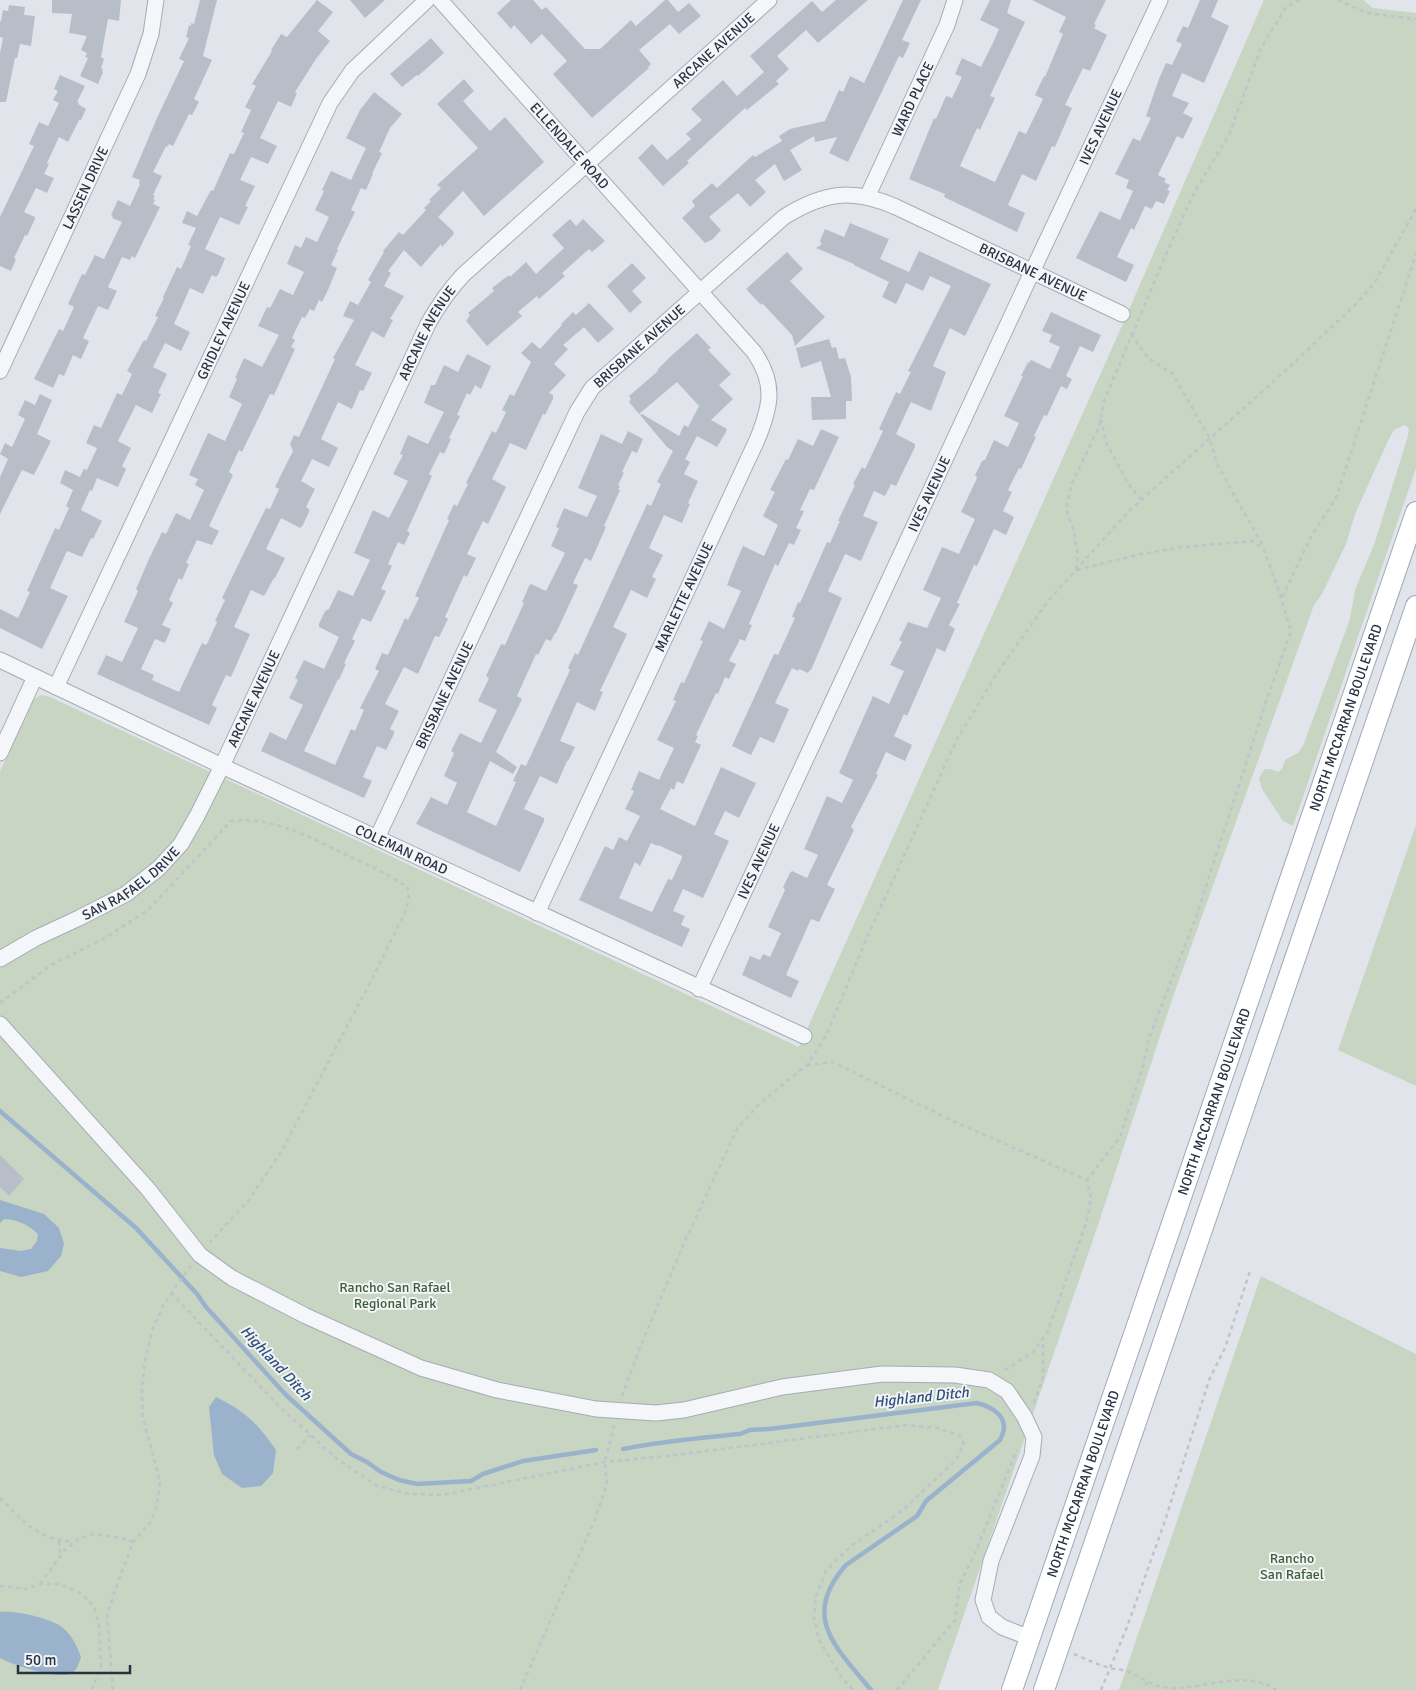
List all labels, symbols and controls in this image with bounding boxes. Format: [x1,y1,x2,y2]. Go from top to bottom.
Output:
street label: ARCANE AVENUE [668,9,758,92]
street label: WARD PLACE [888,59,937,139]
street label: IVES AVENUE [1075,86,1125,167]
street label: ELLENDALE ROAD [527,99,613,192]
street label: LASSEN DRIVE [59,144,112,232]
street label: BRISBANE AVENUE [977,239,1090,305]
street label: GRIDLEY AVENUE [193,278,254,382]
street label: ARCANE AVENUE [395,282,459,383]
street label: BRISBANE AVENUE [590,301,688,391]
street label: IVES AVENUE [904,453,954,534]
street label: MARLETTE AVENUE [651,539,717,655]
street label: NORTH MCCARRAN BOULEVARD [1306,622,1385,813]
street label: BRISBANE AVENUE [412,638,477,752]
street label: ARCANE AVENUE [224,647,283,750]
street label: IVES AVENUE [733,820,783,902]
street label: COLEMAN ROAD [353,821,451,878]
street label: SAN RAFAEL DRIVE [79,843,183,924]
street label: NORTH MCCARRAN BOULEVARD [1174,1006,1254,1197]
park label: Rancho San Rafael Regional Park [339,1279,451,1312]
water label: Highland Ditch [237,1322,316,1405]
water label: Highland Ditch [872,1383,970,1411]
street label: NORTH MCCARRAN BOULEVARD [1043,1388,1123,1580]
park label: Rancho San Rafael [1260,1550,1324,1583]
scale bar [18,1642,130,1674]
text: 50 m [25,1651,56,1669]

